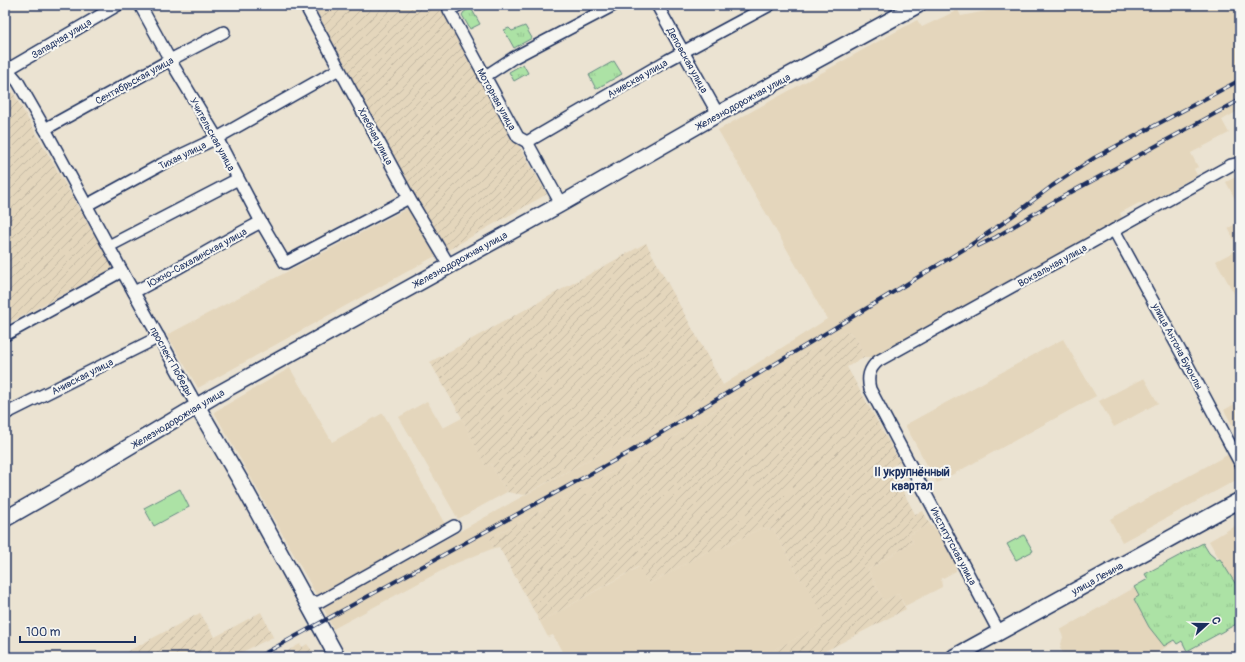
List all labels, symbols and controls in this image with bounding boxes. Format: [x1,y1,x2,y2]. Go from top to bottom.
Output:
street label: Западная улица [29,16,94,61]
street label: Деповская улица [664,25,710,96]
street label: Сентябрьская улица [93,54,176,107]
street label: Анивская улица [605,57,670,101]
street label: Моторная улица [474,66,518,133]
street label: Железнодорожная улица [693,71,793,134]
street label: Учительская улица [187,96,237,174]
street label: Хлебная улица [355,106,395,167]
street label: Тихая улица [157,139,208,173]
street label: Южно-Сахалинская улица [146,225,249,290]
street label: Железнодорожная улица [410,229,510,292]
street label: Вокзальная улица [1016,242,1089,290]
street label: улица Антона Буюклы [1149,301,1205,392]
street label: проспект Победы [147,325,195,398]
street label: Анивская улица [50,356,116,398]
street label: Железнодорожная улица [128,386,227,452]
district label: II укрупнённый квартал [874,465,950,494]
street label: Институтская улица [928,506,979,588]
street label: улица Ленина [1069,560,1126,598]
north arrow [1187,604,1227,644]
text: С [1209,615,1223,626]
scale bar [20,618,135,644]
text: 100 m [26,625,61,640]

